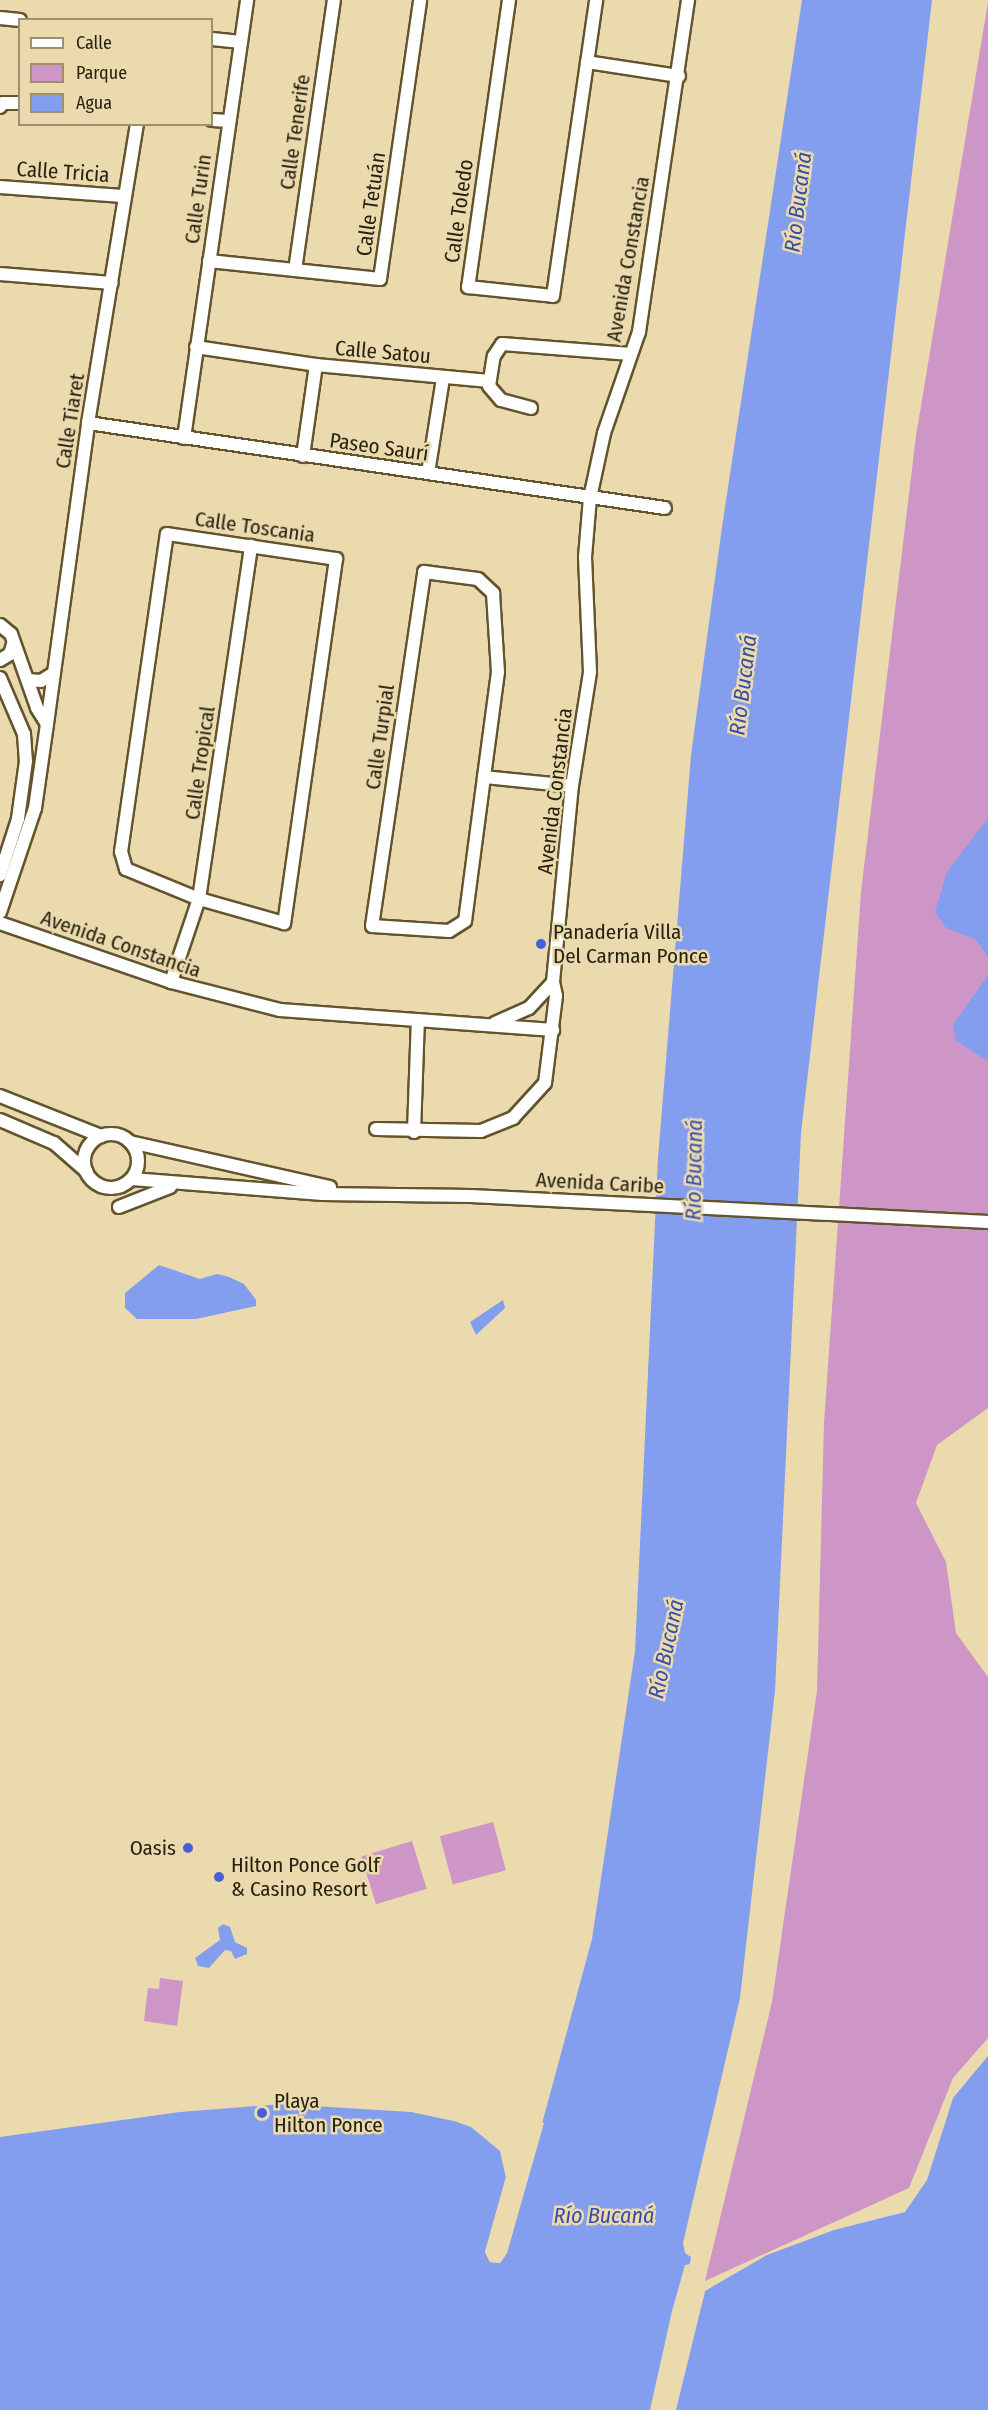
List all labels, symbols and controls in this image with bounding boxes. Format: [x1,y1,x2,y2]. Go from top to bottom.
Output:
legend [18,18,213,126]
text: Calle [76,32,112,54]
text: Parque [76,62,127,84]
street label: Calle Tenerife [274,73,316,191]
text: Agua [76,92,112,114]
street label: Calle Tetuán [351,150,391,258]
water label: Río Bucaná [779,150,817,254]
street label: Calle Turin [179,152,217,246]
street label: Calle Tricia [16,156,110,188]
street label: Calle Toledo [439,157,479,265]
street label: Avenida Constancia [601,174,655,344]
street label: Calle Satou [334,335,432,369]
street label: Calle Tiaret [50,372,90,470]
street label: Paseo Saurí [328,428,430,466]
street label: Calle Toscania [193,506,317,548]
water label: Río Bucaná [724,633,762,737]
street label: Calle Turpial [360,683,400,791]
street label: Calle Tropical [180,705,220,821]
street label: Avenida Constancia [532,706,578,876]
street label: Avenida Constancia [38,905,204,983]
place label: Panadería Villa Del Carman Ponce [553,919,708,969]
marker: Panadería Villa Del Carman Ponce [534,937,548,951]
water label: Río Bucaná [680,1119,708,1221]
street label: Avenida Caribe [535,1167,665,1199]
water label: Río Bucaná [643,1597,689,1701]
place label: Oasis [130,1835,176,1861]
marker: Oasis [181,1841,195,1855]
place label: Hilton Ponce Golf & Casino Resort [231,1852,380,1902]
marker: Hilton Ponce Golf & Casino Resort [212,1870,226,1884]
place label: Playa Hilton Ponce [274,2088,383,2138]
marker: Playa Hilton Ponce [255,2106,269,2120]
water label: Río Bucaná [554,2203,654,2229]

